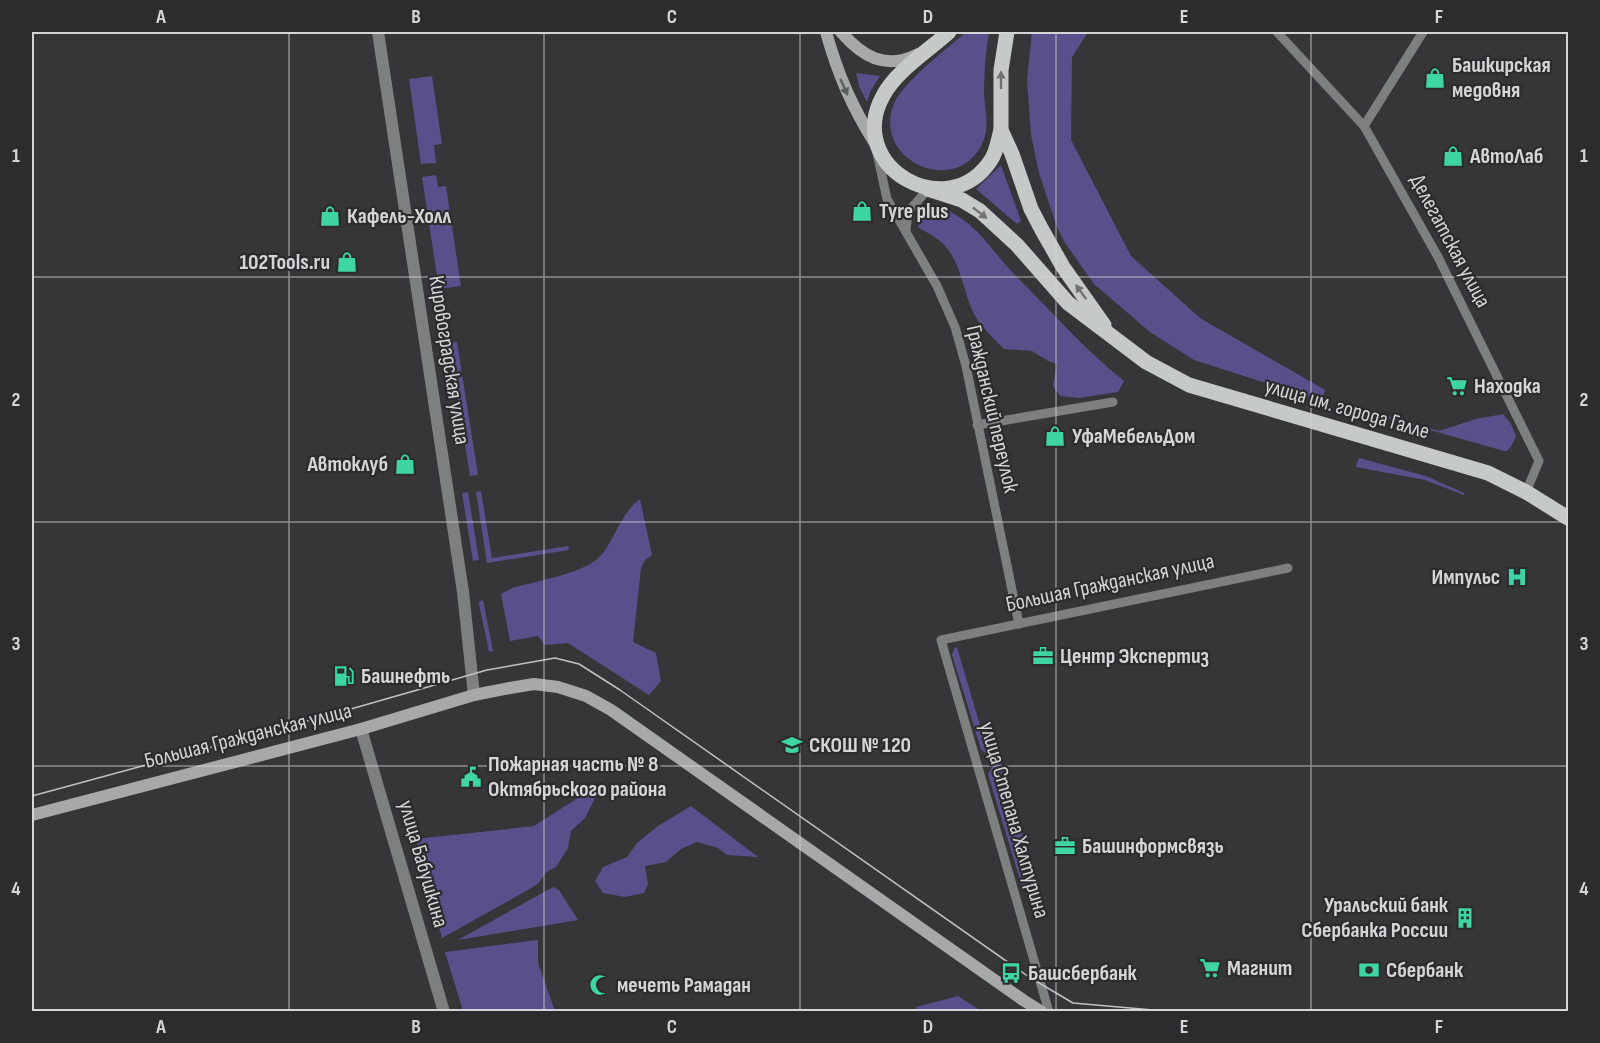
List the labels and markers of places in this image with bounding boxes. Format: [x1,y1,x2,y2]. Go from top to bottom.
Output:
place label: Башкирская медовня [1452,52,1551,104]
shop icon: Башкирская медовня [1423,66,1447,90]
place label: АвтоЛаб [1469,143,1543,170]
shop icon: АвтоЛаб [1441,144,1465,168]
place label: Tyre plus [879,198,949,225]
shop icon: Tyre plus [850,199,874,223]
place label: Кафель-Холл [347,203,452,230]
shop icon: Кафель-Холл [318,204,342,228]
place label: 102Tools.ru [239,249,330,276]
shop icon: 102Tools.ru [335,250,359,274]
place label: Находка [1474,373,1541,400]
supermarket icon: Находка [1445,374,1469,398]
place label: УфаМебельДом [1072,423,1195,450]
shop icon: УфаМебельДом [1043,424,1067,448]
place label: Автоклуб [306,451,388,478]
shop icon: Автоклуб [393,452,417,476]
place label: Импульс [1432,564,1500,591]
hospital icon: Импульс [1505,565,1529,589]
place label: Центр Экспертиз [1060,643,1209,670]
office icon: Центр Экспертиз [1031,644,1055,668]
place label: Башнефть [361,663,450,690]
fuel station icon: Башнефть [332,664,356,688]
place label: СКОШ № 120 [809,732,911,759]
school or university icon: СКОШ № 120 [780,733,804,757]
place label: Пожарная часть № 8 Октябрьского района [488,751,666,803]
public building icon: Пожарная часть № 8 Октябрьского района [459,765,483,789]
place label: Башинформсвязь [1082,833,1224,860]
office icon: Башинформсвязь [1053,834,1077,858]
place label: Уральский банк Сбербанка России [1301,892,1449,944]
building icon: Уральский банк Сбербанка России [1453,906,1477,930]
place label: Магнит [1227,955,1292,982]
supermarket icon: Магнит [1198,956,1222,980]
place label: Сбербанк [1386,957,1464,984]
bank icon: Сбербанк [1357,958,1381,982]
place label: Башсбербанк [1028,960,1138,987]
bus stop icon: Башсбербанк [999,961,1023,985]
place label: мечеть Рамадан [617,972,751,999]
mosque icon: мечеть Рамадан [588,973,612,997]

